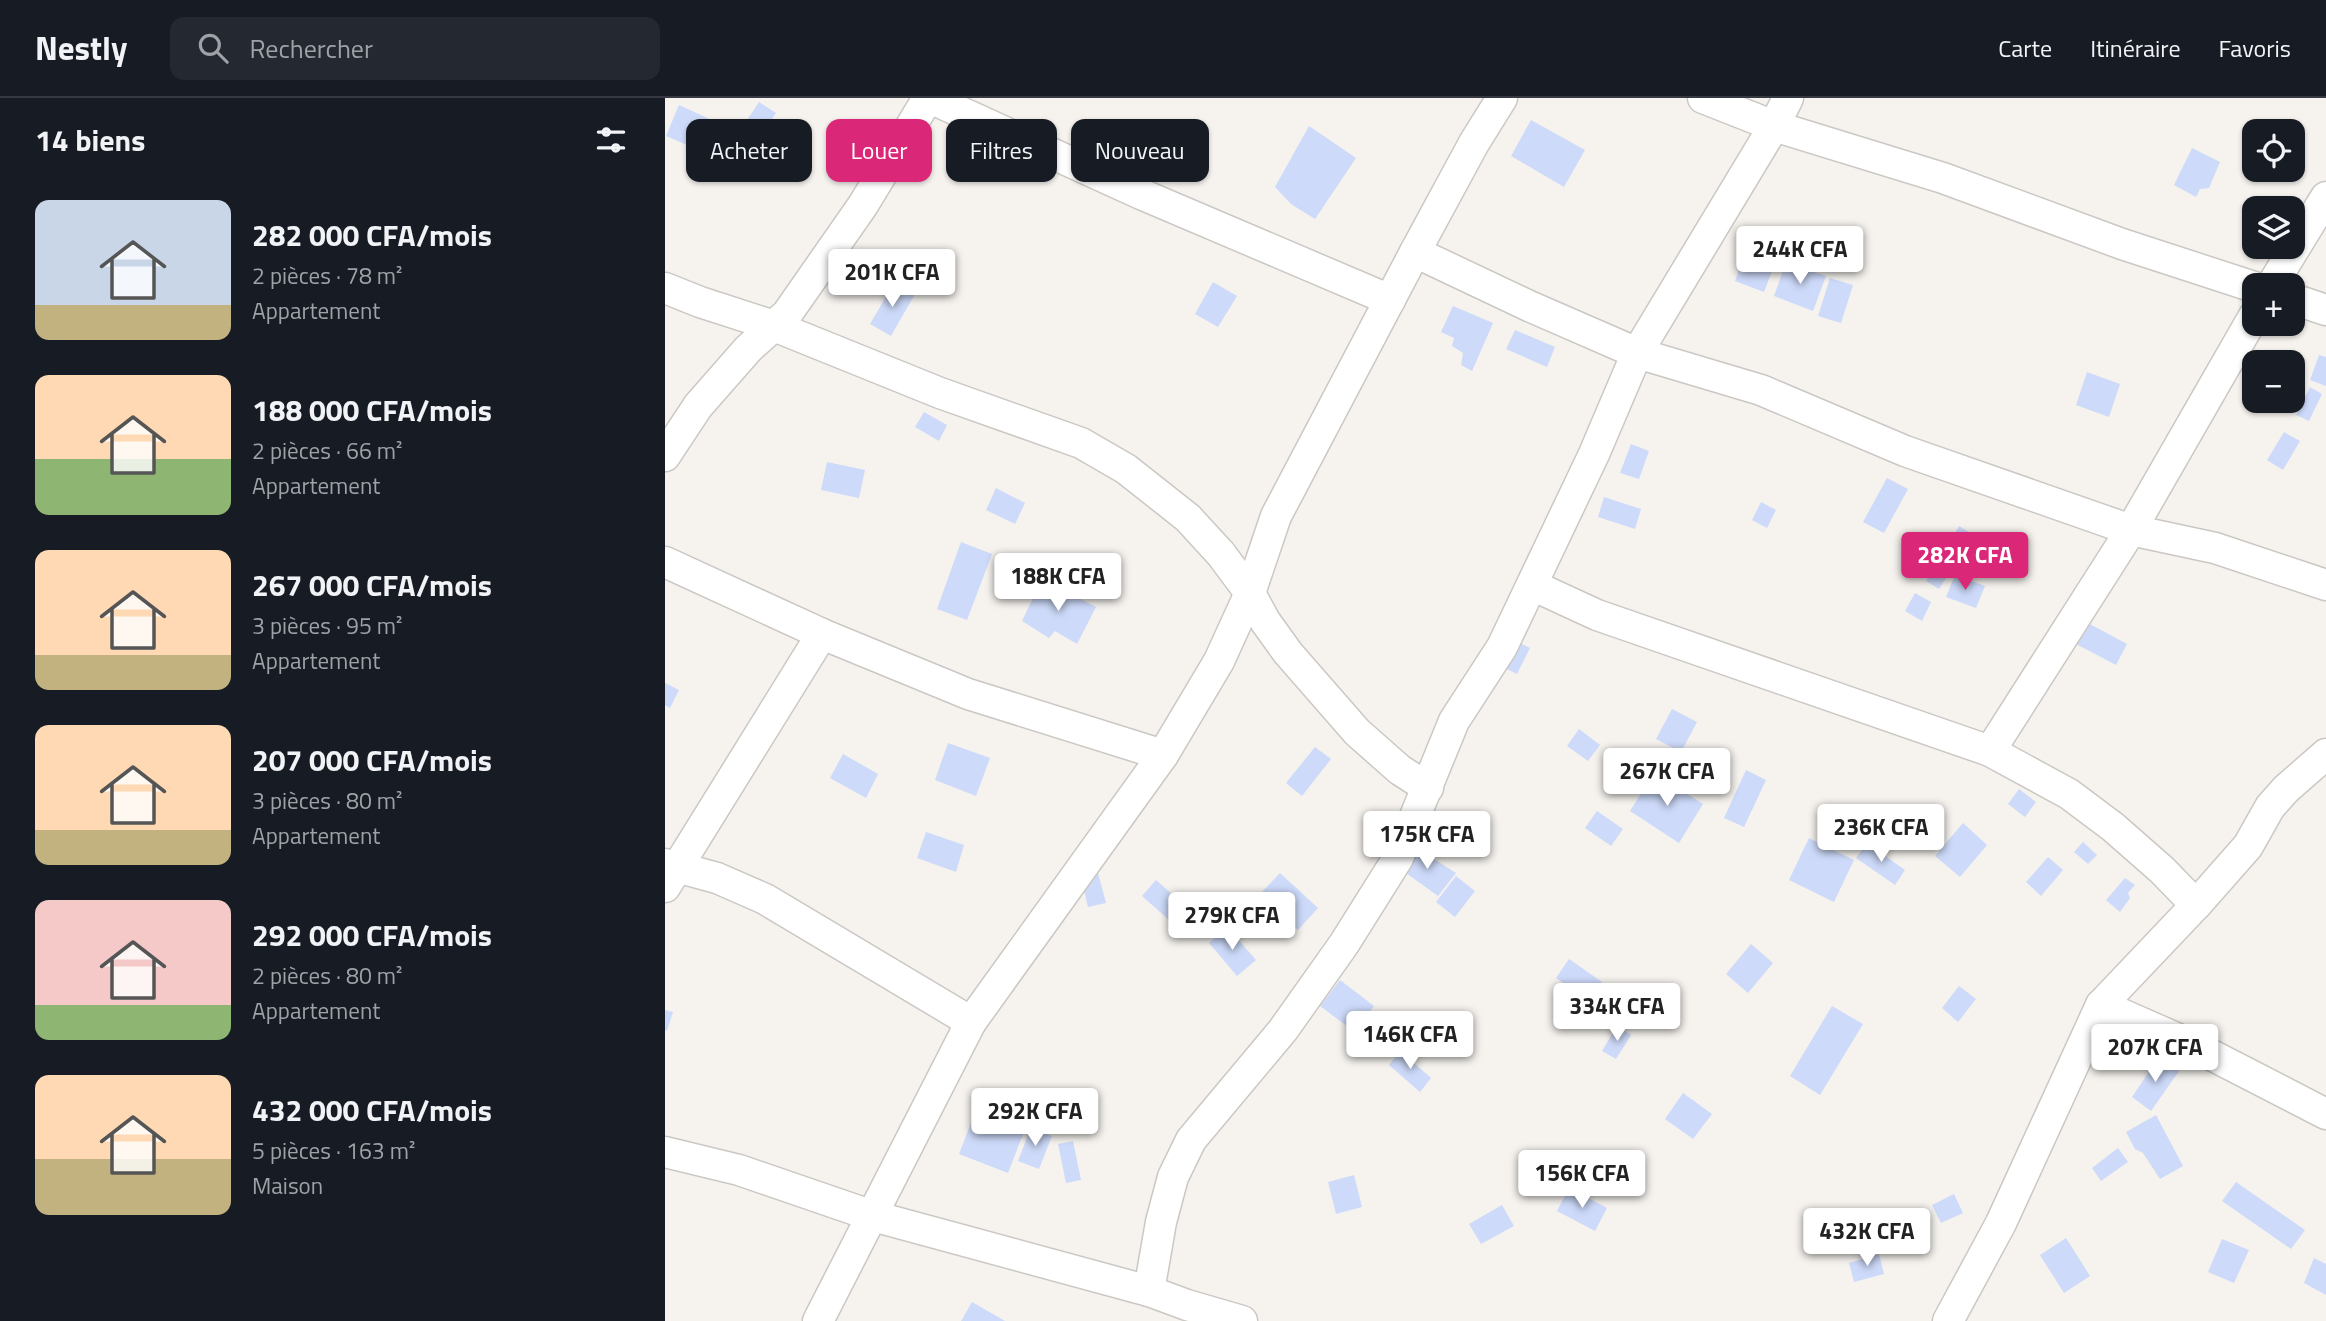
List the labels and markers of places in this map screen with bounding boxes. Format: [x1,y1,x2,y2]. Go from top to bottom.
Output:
pin: 244K CFA [1728,226,1872,286]
pin: 201K CFA [820,250,964,309]
pin: 282K CFA [1893,532,2037,592]
pin: 188K CFA [986,554,1130,613]
pin: 267K CFA [1595,748,1739,808]
pin: 236K CFA [1809,804,1953,864]
pin: 175K CFA [1355,812,1499,871]
pin: 279K CFA [1160,892,1304,952]
pin: 334K CFA [1545,984,1689,1043]
pin: 146K CFA [1338,1012,1482,1071]
pin: 207K CFA [2083,1024,2227,1084]
pin: 292K CFA [963,1088,1107,1148]
pin: 156K CFA [1510,1150,1654,1210]
pin: 432K CFA [1795,1208,1939,1268]

